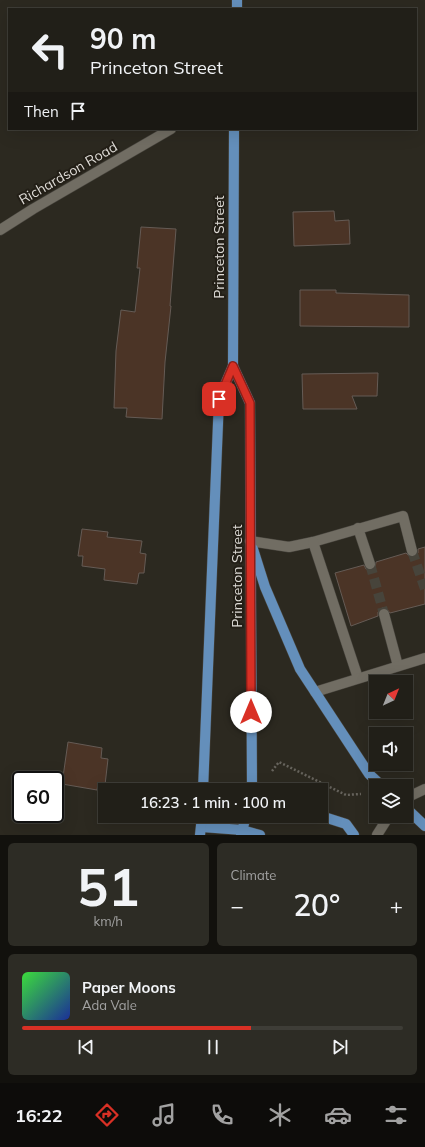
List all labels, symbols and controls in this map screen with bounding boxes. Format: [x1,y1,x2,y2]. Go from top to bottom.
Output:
text: 90 m [90,21,156,56]
icon: left [24,24,76,76]
text: Princeton Street [90,56,223,79]
icon: arrive [67,100,89,122]
text: Then [24,102,59,121]
street label: Richardson Road [15,137,121,209]
street label: Princeton Street [210,195,228,299]
pin [202,382,236,416]
icon: arrive [208,388,230,410]
street label: Princeton Street [228,524,246,628]
north arrow [369,675,413,719]
map controls [369,675,413,823]
position arrow [230,691,272,733]
button: sound [369,727,413,771]
speed limit sign: 60 [12,771,64,823]
button: layers [369,779,413,823]
text: 16:23 · 1 min · 100 m [140,793,286,812]
text: 51 [77,854,139,919]
text: Climate [231,867,276,883]
text: 20° [293,886,340,924]
text: − [231,892,244,920]
text: + [390,892,403,920]
text: km/h [94,913,123,929]
text: Paper Moons [82,978,176,997]
text: Ada Vale [82,997,137,1013]
icon: previous [75,1036,97,1058]
icon: pause [202,1036,224,1058]
icon: next [329,1036,351,1058]
icon: directions [93,1101,121,1129]
icon: music [150,1101,178,1129]
icon: phone [208,1101,236,1129]
icon: climate [266,1101,294,1129]
icon: car [324,1101,352,1129]
icon: filters [382,1101,410,1129]
text: 16:22 [15,1104,63,1127]

